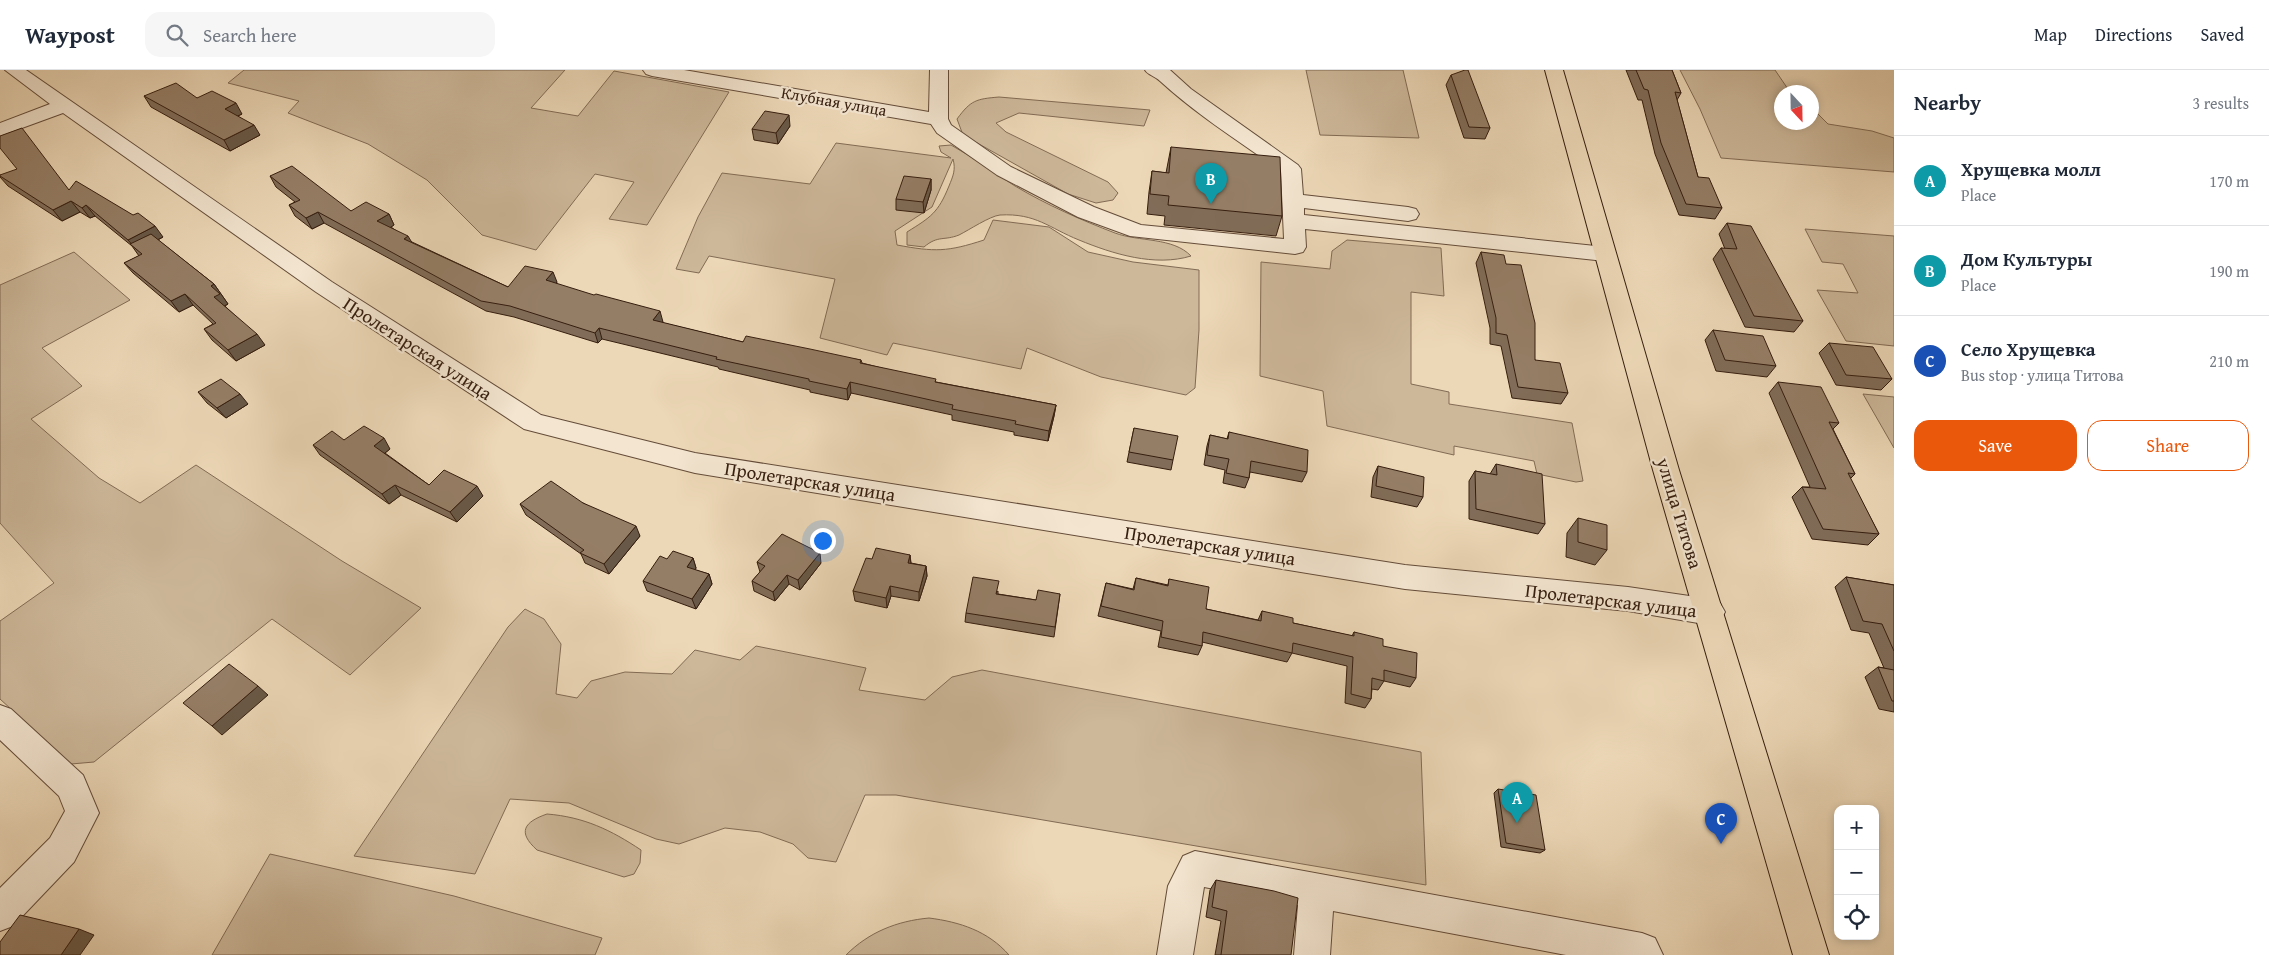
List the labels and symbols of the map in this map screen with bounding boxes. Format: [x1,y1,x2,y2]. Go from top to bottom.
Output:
street label: Клубная улица [779,80,889,122]
north arrow [1774,85,1819,130]
pin: B [1195,163,1227,204]
street label: Пролетарская улица [338,289,498,407]
street label: улица Титова [1650,453,1710,572]
street label: Пролетарская улица [723,454,897,508]
street label: Пролетарская улица [1123,518,1297,572]
your location [810,528,836,554]
street label: Пролетарская улица [1524,576,1698,624]
pin: A [1501,782,1533,823]
pin: C [1705,803,1737,844]

